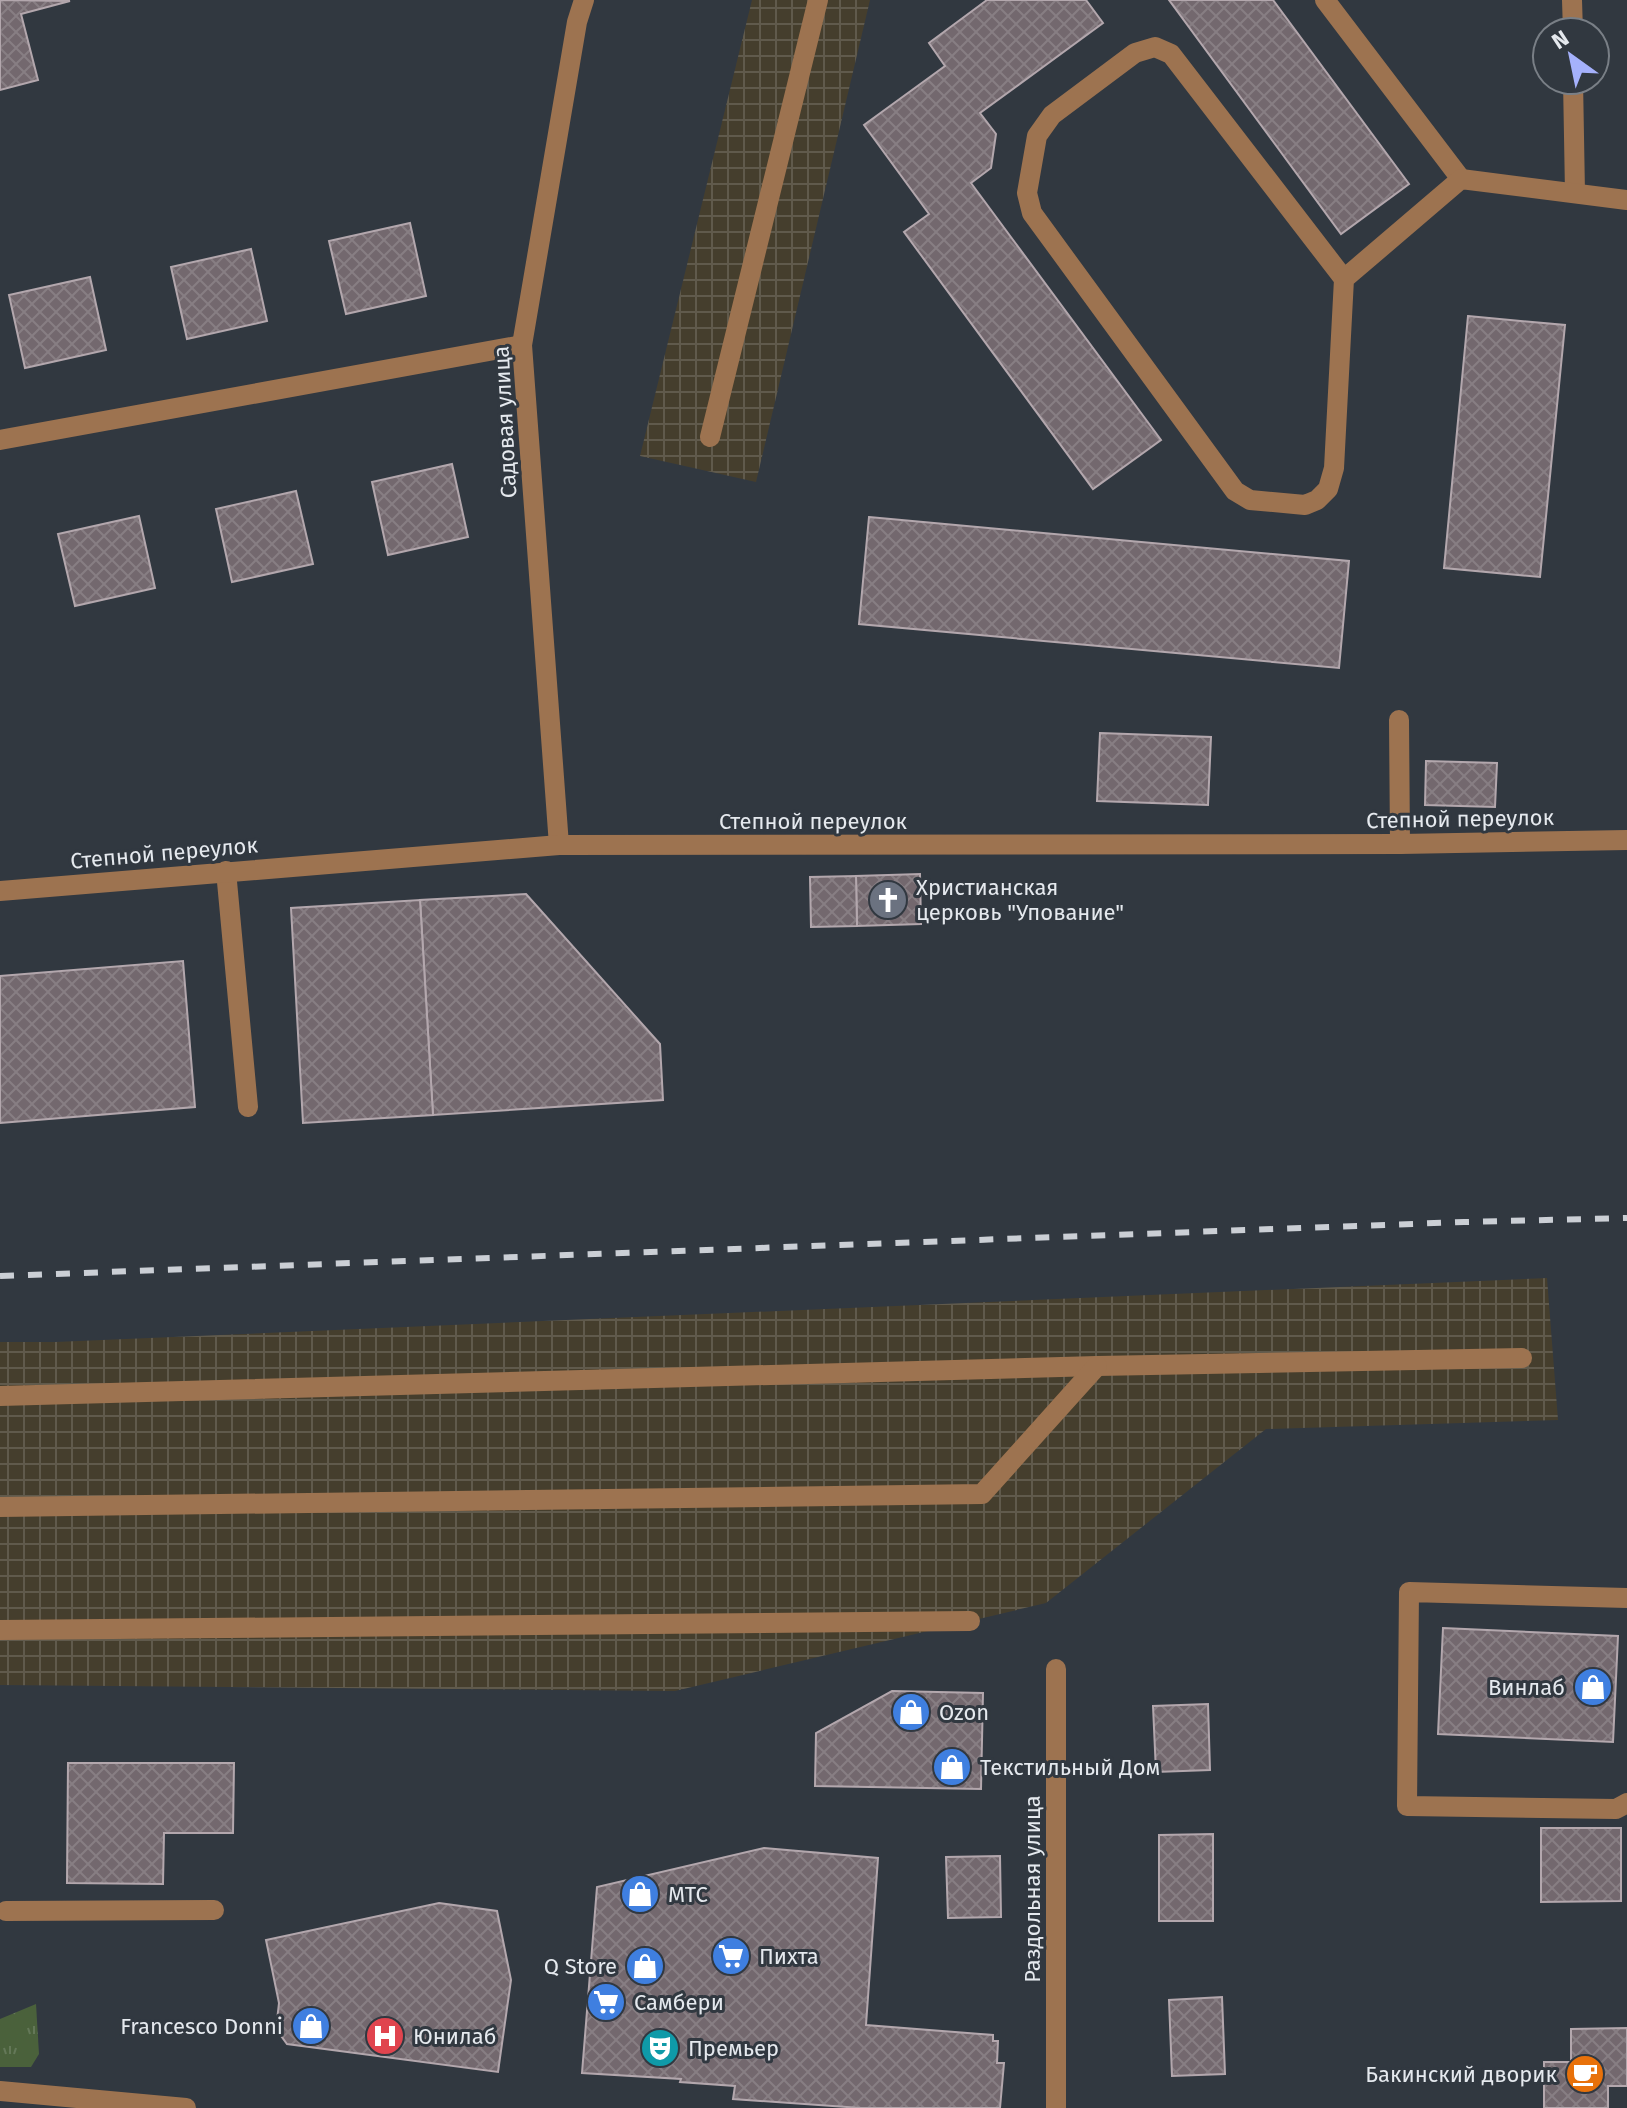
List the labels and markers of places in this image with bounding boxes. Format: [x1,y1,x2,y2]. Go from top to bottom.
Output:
place label: Христианская церковь "Упование" [916,874,1124,926]
church icon: Христианская церковь "Упование" [867,879,909,921]
shop icon: Винлаб [1572,1666,1614,1708]
place label: Винлаб [1488,1674,1565,1701]
shop icon: Ozon [890,1691,932,1733]
place label: Ozon [939,1699,989,1726]
shop icon: Текстильный Дом [931,1746,973,1788]
place label: Текстильный Дом [980,1754,1160,1781]
shop icon: МТС [619,1873,661,1915]
place label: МТС [668,1881,708,1908]
supermarket icon: Пихта [710,1935,752,1977]
place label: Пихта [759,1943,819,1970]
shop icon: Q Store [624,1945,666,1987]
place label: Q Store [544,1953,617,1980]
supermarket icon: Самбери [585,1981,627,2023]
place label: Самбери [634,1989,724,2016]
shop icon: Francesco Donni [290,2005,332,2047]
place label: Francesco Donni [120,2013,283,2040]
hospital icon: Юнилаб [364,2015,406,2057]
place label: Юнилаб [413,2023,496,2050]
theatre icon: Премьер [639,2027,681,2069]
place label: Премьер [688,2035,779,2062]
cafe icon: Бакинский дворик [1564,2053,1606,2095]
place label: Бакинский дворик [1365,2061,1558,2088]

